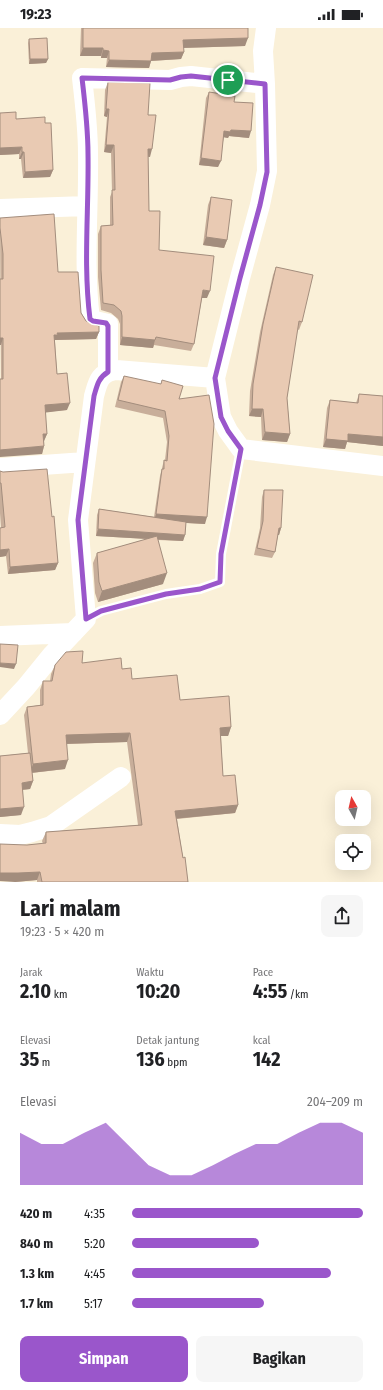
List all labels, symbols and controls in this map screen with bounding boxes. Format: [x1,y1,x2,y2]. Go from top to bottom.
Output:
text: 19:23 [20,5,52,23]
pin [211,63,245,97]
icon: arrive [217,69,239,91]
north arrow [335,790,371,826]
map controls [335,790,371,870]
button: locate [335,834,371,870]
text: Lari malam [20,895,121,922]
button: share [321,895,363,937]
text: 19:23 · 5 × 420 m [20,924,104,939]
text: Jarak [20,966,42,979]
text: Waktu [136,966,164,979]
text: Pace [253,966,273,979]
text: 2.10 [20,979,51,1003]
text: 10:20 [136,979,180,1003]
text: 4:55 [253,979,287,1003]
text: km [51,988,67,1001]
text: /km [287,988,309,1001]
text: Elevasi [20,1034,51,1047]
text: Detak jantung [136,1034,199,1047]
text: kcal [253,1034,270,1047]
text: 35 [20,1047,39,1071]
text: 136 [136,1047,165,1071]
text: 142 [253,1047,280,1071]
text: m [39,1056,50,1069]
text: bpm [165,1056,187,1069]
text: Elevasi [20,1094,56,1109]
text: 204–209 m [307,1094,363,1109]
text: 420 m [20,1206,52,1221]
text: 4:35 [84,1206,105,1221]
text: 840 m [20,1236,53,1251]
text: 5:20 [84,1236,105,1251]
text: 1.3 km [20,1266,54,1281]
text: 4:45 [84,1266,105,1281]
text: 1.7 km [20,1296,53,1311]
text: 5:17 [84,1296,103,1311]
button: Simpan [20,1336,188,1382]
button: Bagikan [196,1336,363,1382]

